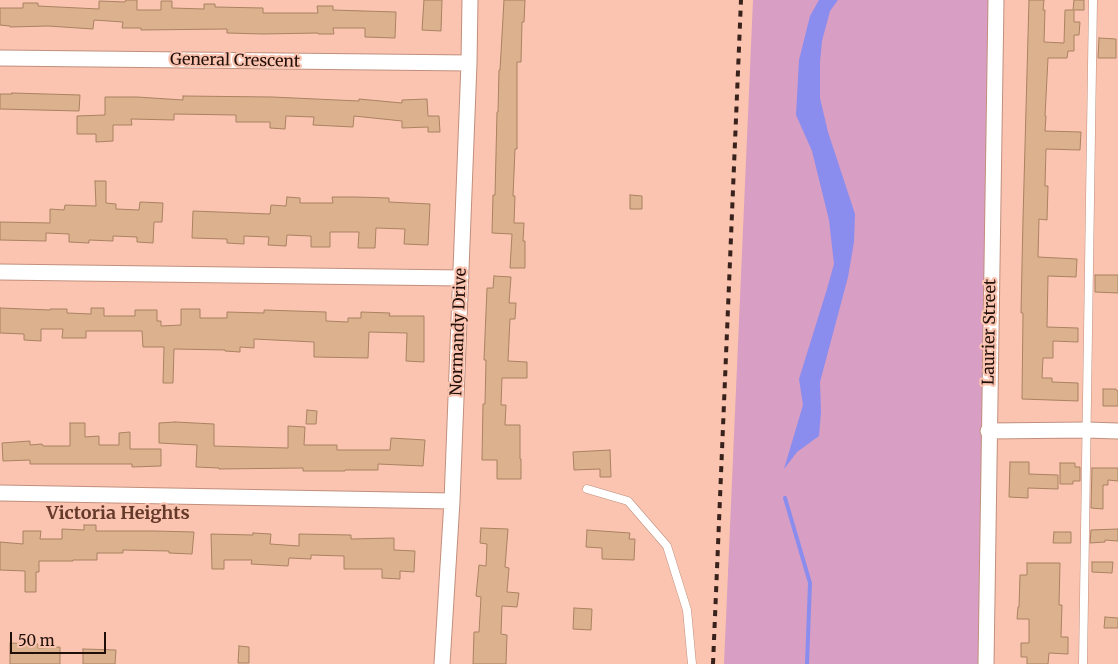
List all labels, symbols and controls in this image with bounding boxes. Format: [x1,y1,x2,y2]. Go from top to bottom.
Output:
street label: General Crescent [170,50,300,72]
street label: Normandy Drive [447,268,471,396]
street label: Laurier Street [979,279,1001,385]
district label: Victoria Heights [46,503,190,525]
scale bar [12,622,109,654]
text: 50 m [18,631,55,650]

